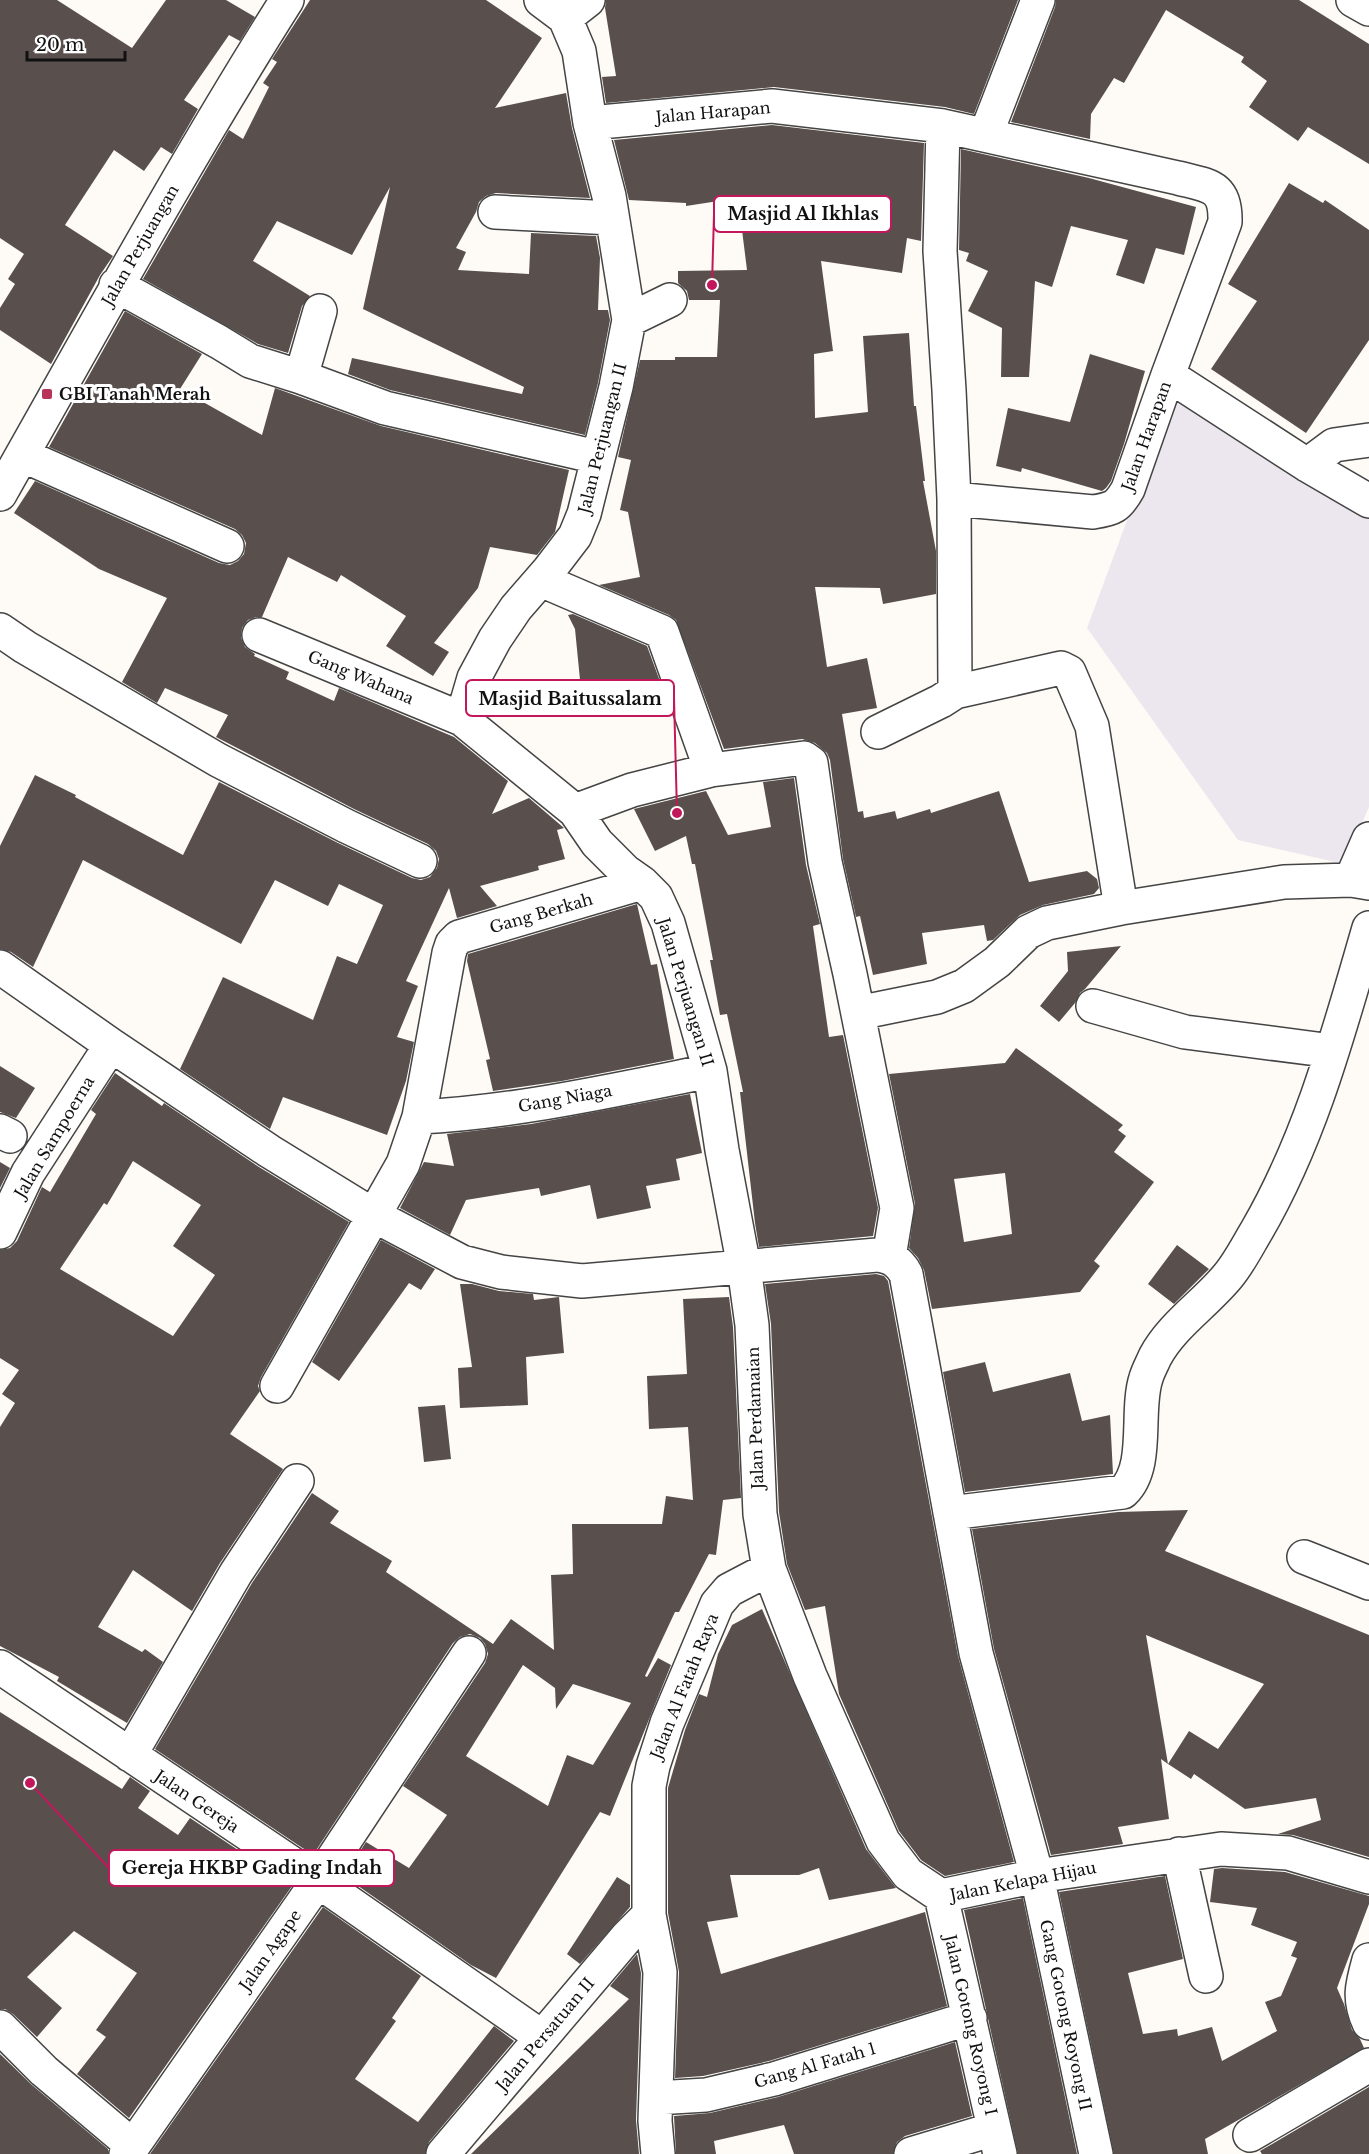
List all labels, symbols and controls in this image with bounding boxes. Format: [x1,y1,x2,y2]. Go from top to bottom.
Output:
scale bar [27,24,124,62]
text: 20 m [36,34,84,56]
street label: Jalan Harapan [653,97,771,127]
street label: Jalan Perjuangan [96,181,183,311]
callout: Masjid Al Ikhlas [714,196,891,232]
text: Masjid Al Ikhlas [727,203,879,225]
street label: Jalan Perjuangan II [573,361,630,517]
street label: Jalan Harapan [1116,378,1175,495]
place label: GBI Tanah Merah [59,384,211,404]
marker: GBI Tanah Merah [40,387,54,401]
street label: Gang Wahana [305,646,417,708]
callout: Masjid Baitussalam [466,680,674,716]
text: Masjid Baitussalam [478,688,662,710]
street label: Gang Berkah [487,889,595,937]
street label: Jalan Perjuangan II [653,913,718,1069]
street label: Jalan Sampoerna [9,1072,98,1203]
street label: Gang Niaga [517,1080,614,1116]
street label: Jalan Perdamaian [743,1346,768,1492]
street label: Jalan Al Fatah Raya [645,1610,722,1764]
street label: Jalan Gereja [149,1764,243,1837]
callout: Gereja HKBP Gading Indah [109,1850,394,1886]
text: Gereja HKBP Gading Indah [122,1857,382,1879]
street label: Jalan Kelapa Hijau [946,1857,1098,1905]
street label: Jalan Agape [234,1906,305,1996]
street label: Gang Gotong Royong II [1036,1918,1096,2112]
street label: Jalan Gotong Royong I [940,1931,1002,2117]
street label: Jalan Persatuan II [490,1973,598,2096]
street label: Gang Al Fatah 1 [752,2038,878,2092]

